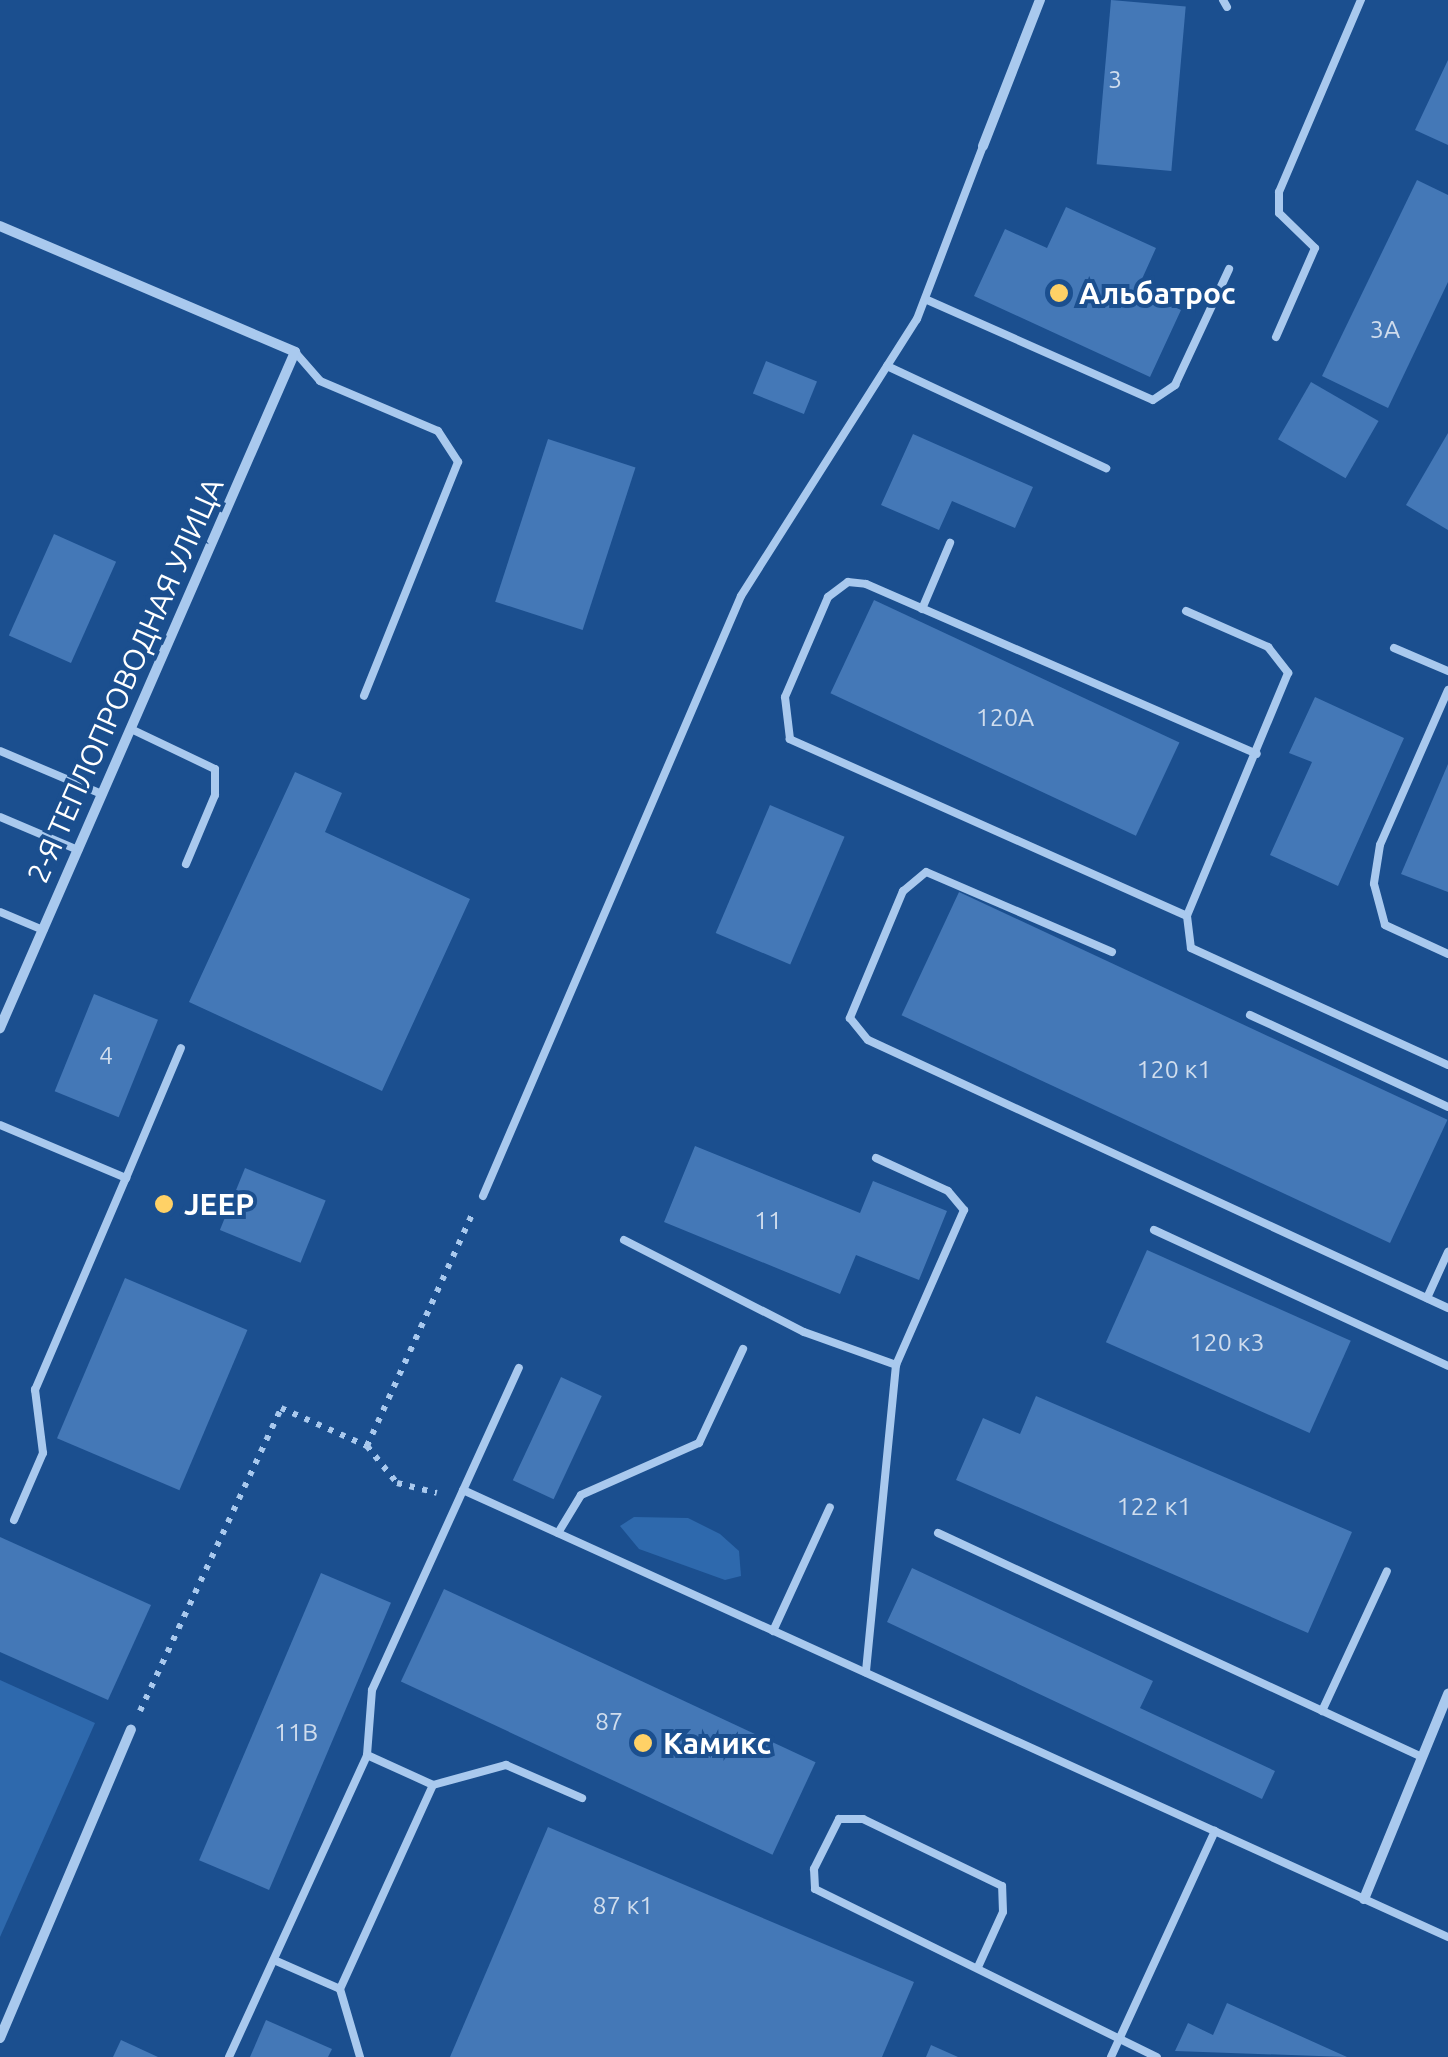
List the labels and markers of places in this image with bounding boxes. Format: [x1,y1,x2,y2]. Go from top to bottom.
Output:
place label: Альбатрос [1079,275,1236,311]
marker: Альбатрос [1048,282,1070,304]
place label: JEEP [184,1186,254,1222]
marker: JEEP [153,1193,175,1215]
place label: Камикс [663,1725,771,1761]
marker: Камикс [632,1732,654,1754]

